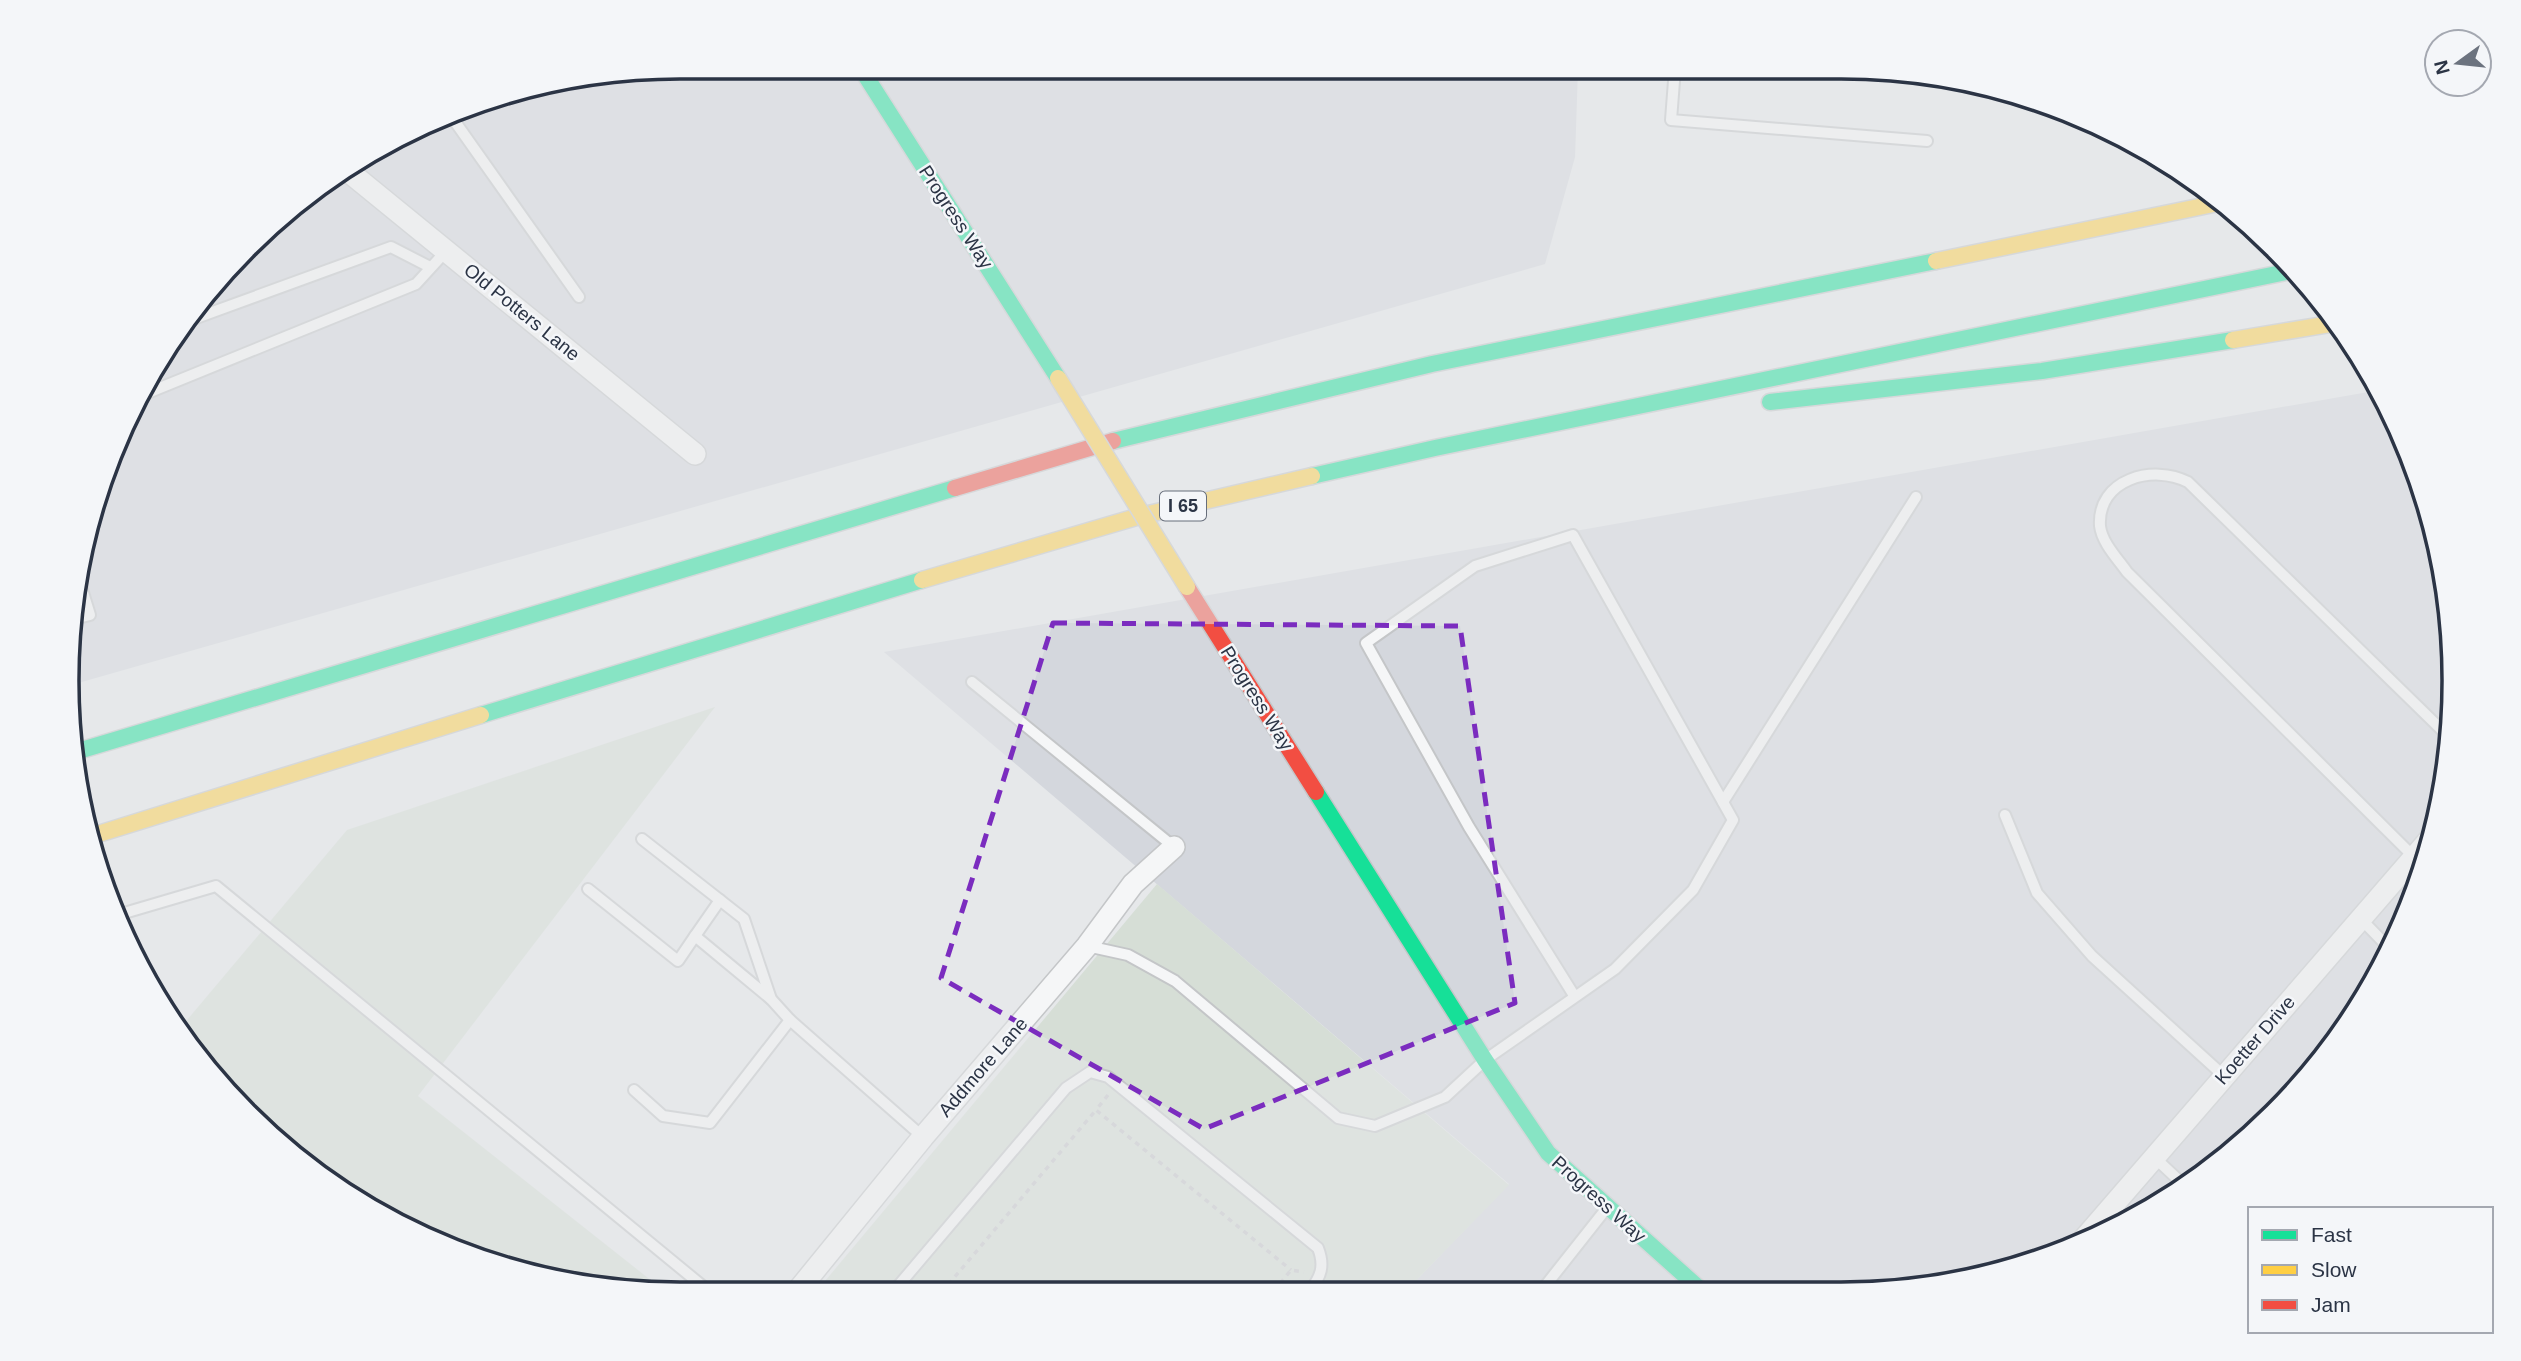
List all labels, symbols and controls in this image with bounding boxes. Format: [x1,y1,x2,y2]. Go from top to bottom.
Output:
north arrow [2423,28,2493,98]
text: N [2430,58,2454,77]
street label: Progress Way [915,162,997,273]
street label: Old Potters Lane [460,259,584,365]
road number: I 65 [1160,492,1206,520]
street label: Progress Way [1217,642,1298,754]
street label: Koetter Drive [2211,991,2299,1089]
street label: Addmore Lane [934,1013,1032,1121]
street label: Progress Way [1548,1152,1650,1247]
legend [2248,1207,2493,1333]
text: Fast [2311,1223,2352,1246]
text: Slow [2311,1258,2357,1281]
text: Jam [2311,1293,2351,1316]

